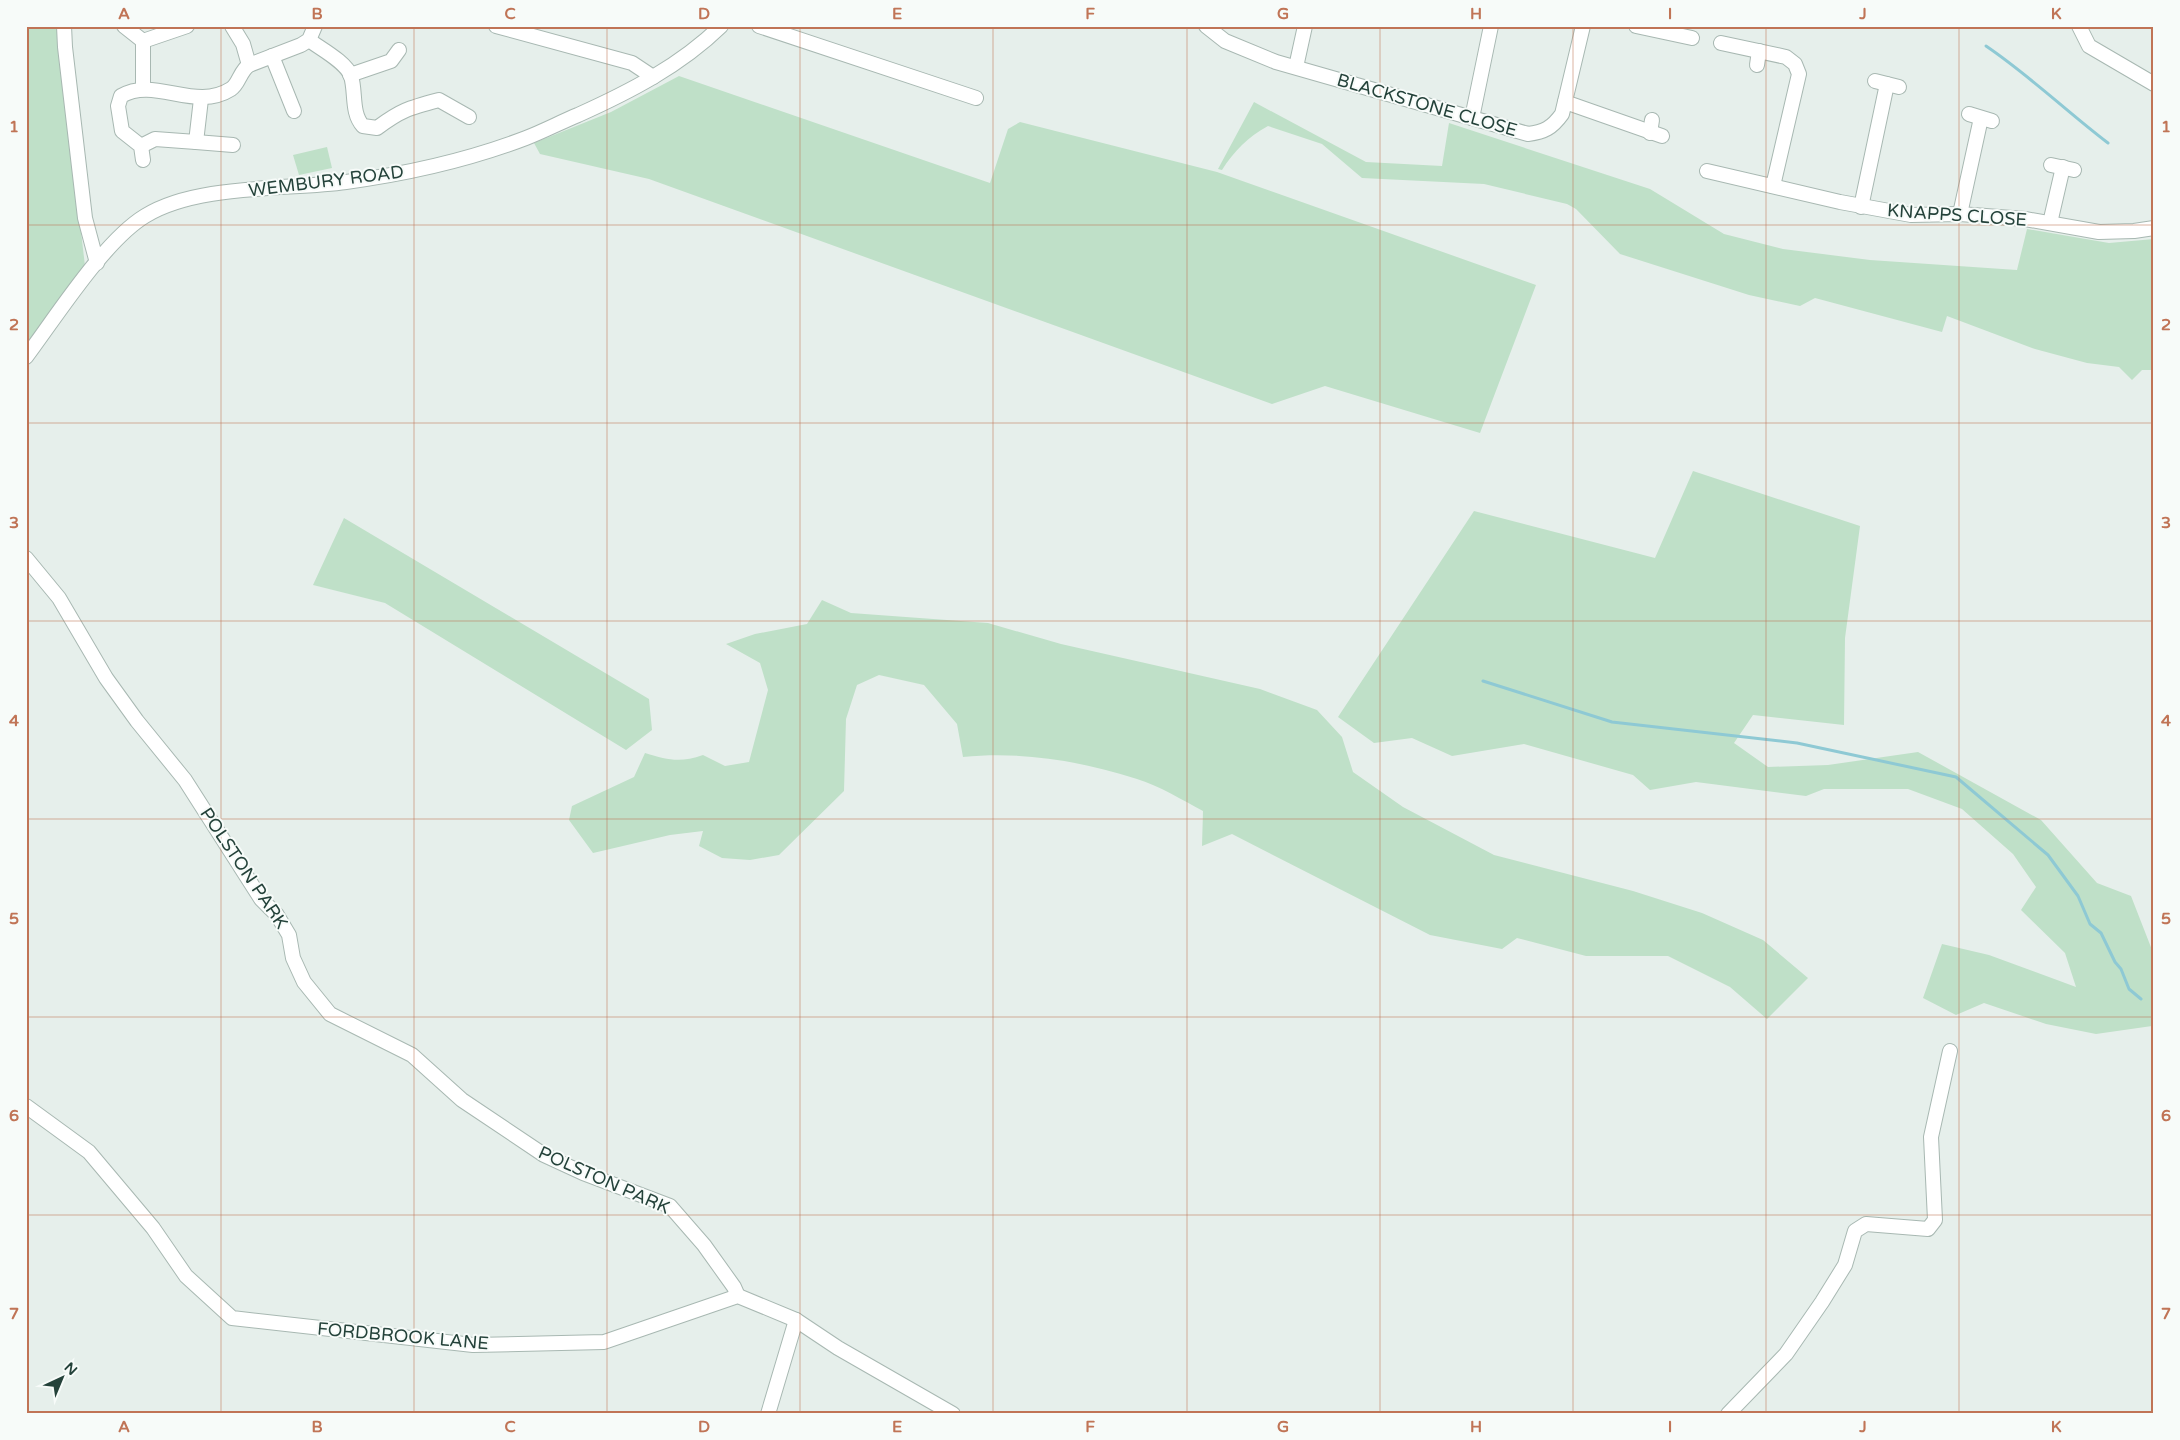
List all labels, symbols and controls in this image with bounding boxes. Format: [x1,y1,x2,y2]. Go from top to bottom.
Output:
text: A [118,4,130,24]
text: B [311,4,323,24]
text: C [504,4,516,24]
text: D [698,4,710,24]
text: E [892,4,902,24]
text: F [1085,4,1095,24]
text: G [1277,4,1289,24]
text: H [1470,4,1482,24]
text: I [1668,4,1672,24]
text: J [1858,4,1867,24]
text: K [2051,4,2062,24]
street label: BLACKSTONE CLOSE [1334,69,1520,141]
text: 1 [9,117,19,137]
text: 1 [2161,117,2171,137]
street label: WEMBURY ROAD [247,161,405,201]
street label: KNAPPS CLOSE [1886,199,2028,231]
text: 2 [9,315,19,335]
text: 2 [2161,315,2171,335]
text: 3 [9,513,19,533]
text: 3 [2161,513,2171,533]
text: 4 [9,711,19,731]
text: 4 [2161,711,2171,731]
street label: POLSTON PARK [195,803,293,933]
text: 5 [9,909,19,929]
text: 5 [2161,909,2171,929]
text: 6 [9,1106,19,1126]
text: 6 [2161,1106,2171,1126]
street label: POLSTON PARK [535,1141,673,1219]
text: 7 [9,1304,19,1324]
text: 7 [2161,1304,2171,1324]
street label: FORDBROOK LANE [316,1318,490,1354]
north arrow [38,1352,88,1402]
text: N [61,1359,81,1379]
text: A [118,1417,130,1437]
text: B [311,1417,323,1437]
text: C [504,1417,516,1437]
text: D [698,1417,710,1437]
text: E [892,1417,902,1437]
text: F [1085,1417,1095,1437]
text: G [1277,1417,1289,1437]
text: H [1470,1417,1482,1437]
text: I [1668,1417,1672,1437]
text: J [1858,1417,1867,1437]
text: K [2051,1417,2062,1437]

